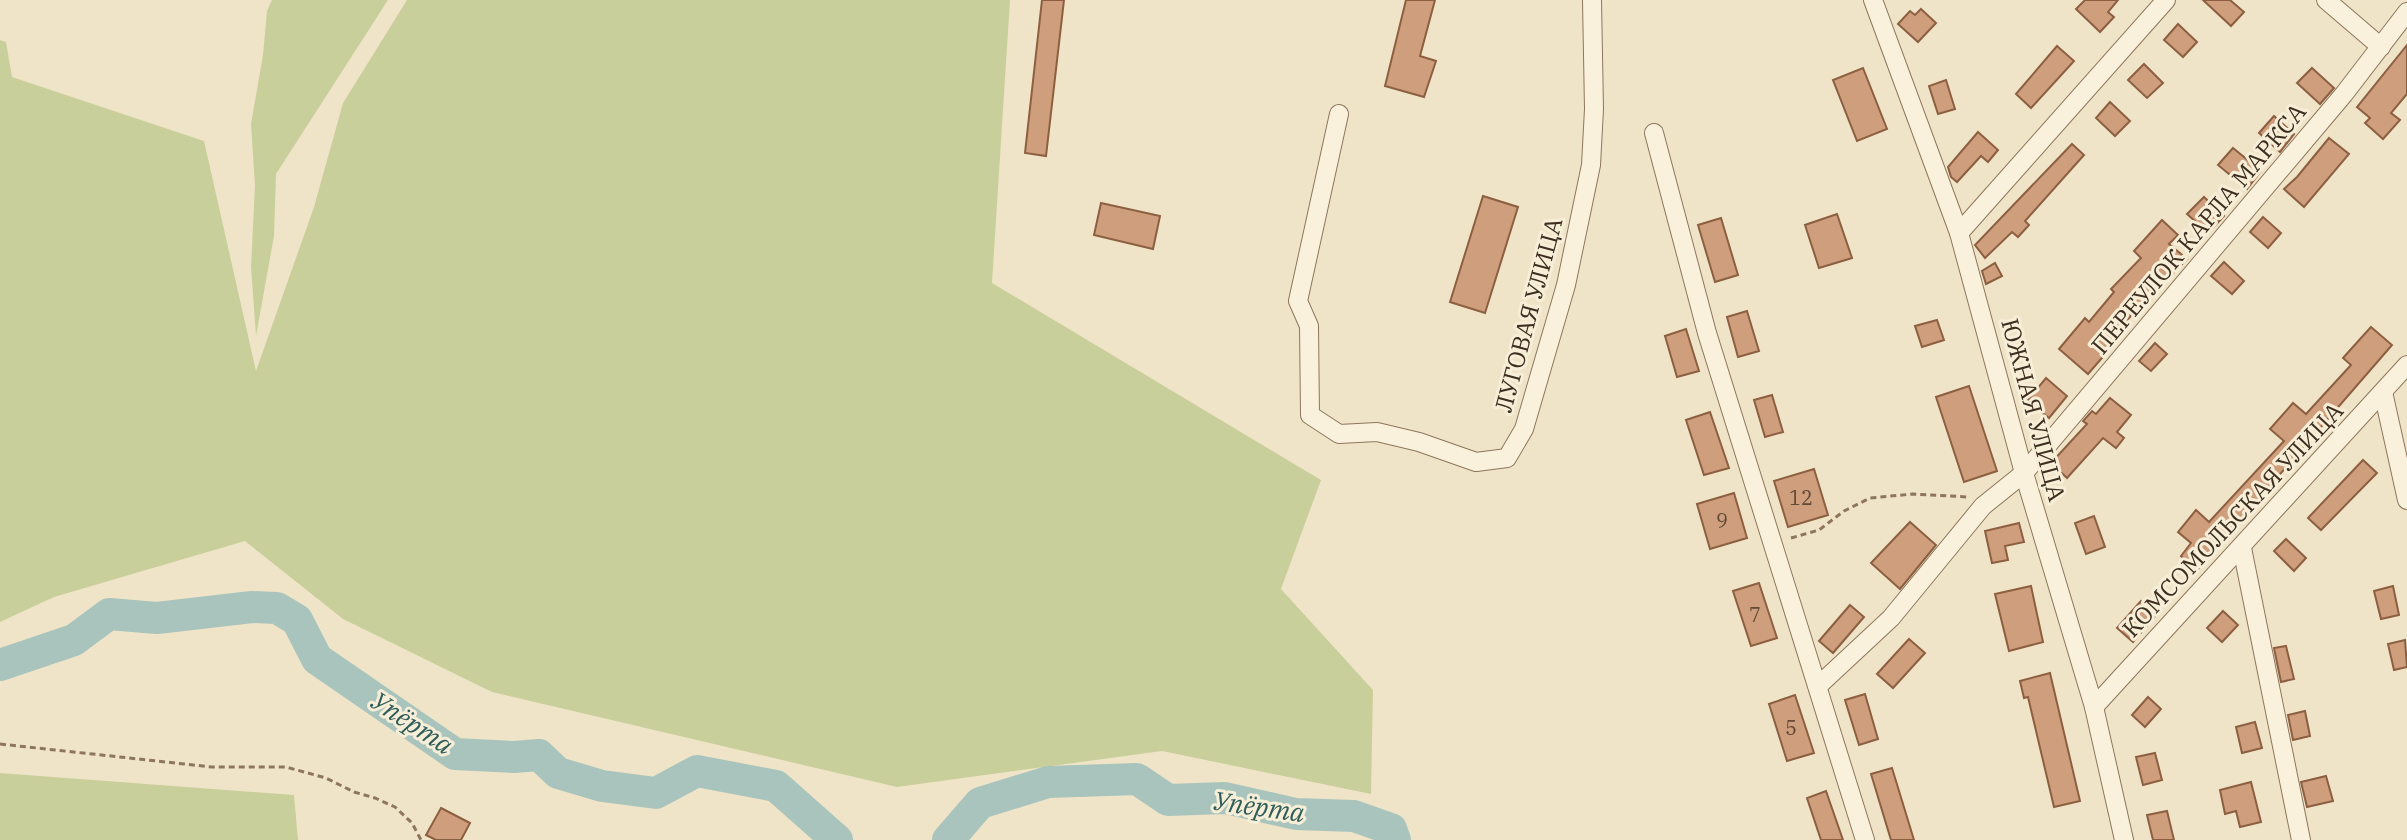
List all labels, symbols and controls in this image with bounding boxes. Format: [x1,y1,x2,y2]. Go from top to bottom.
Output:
street label: ПЕРЕУЛОК КАРЛА МАРКСА [2084,96,2313,361]
street label: ЛУГОВАЯ УЛИЦА [1487,213,1570,416]
street label: ЮЖНАЯ УЛИЦА [1994,315,2074,505]
street label: КОМСОМОЛЬСКАЯ УЛИЦА [2115,395,2350,644]
house number: 12 [1789,484,1813,511]
house number: 9 [1716,507,1728,534]
house number: 7 [1749,601,1761,628]
water label: Упёрта [365,683,460,761]
house number: 5 [1785,714,1797,741]
water label: Упёрта [1211,783,1307,829]

